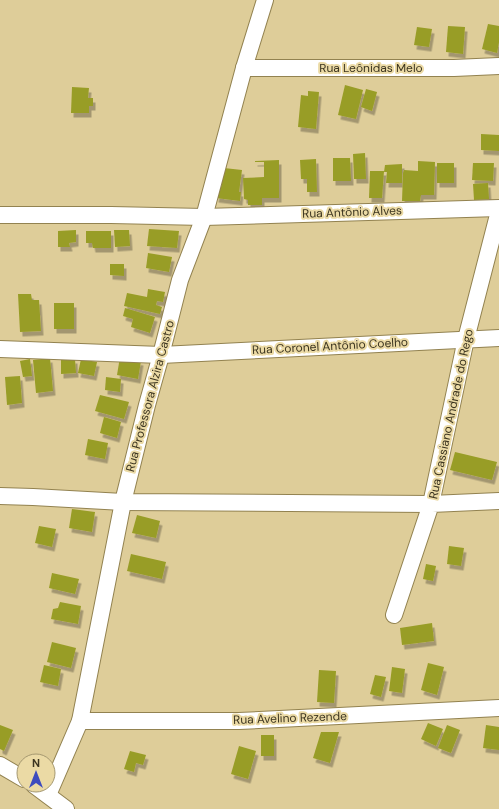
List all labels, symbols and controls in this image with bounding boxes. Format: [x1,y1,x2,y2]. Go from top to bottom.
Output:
street label: Rua Leônidas Melo [319,60,423,76]
street label: Rua Antônio Alves [302,202,402,222]
street label: Rua Professora Alzira Castro [122,319,178,473]
street label: Rua Cassiano Andrade do Rego [425,328,477,500]
street label: Rua Coronel Antônio Coelho [252,334,408,358]
street label: Rua Avelino Rezende [233,708,347,728]
north arrow [16,753,56,793]
text: N [32,756,40,770]

